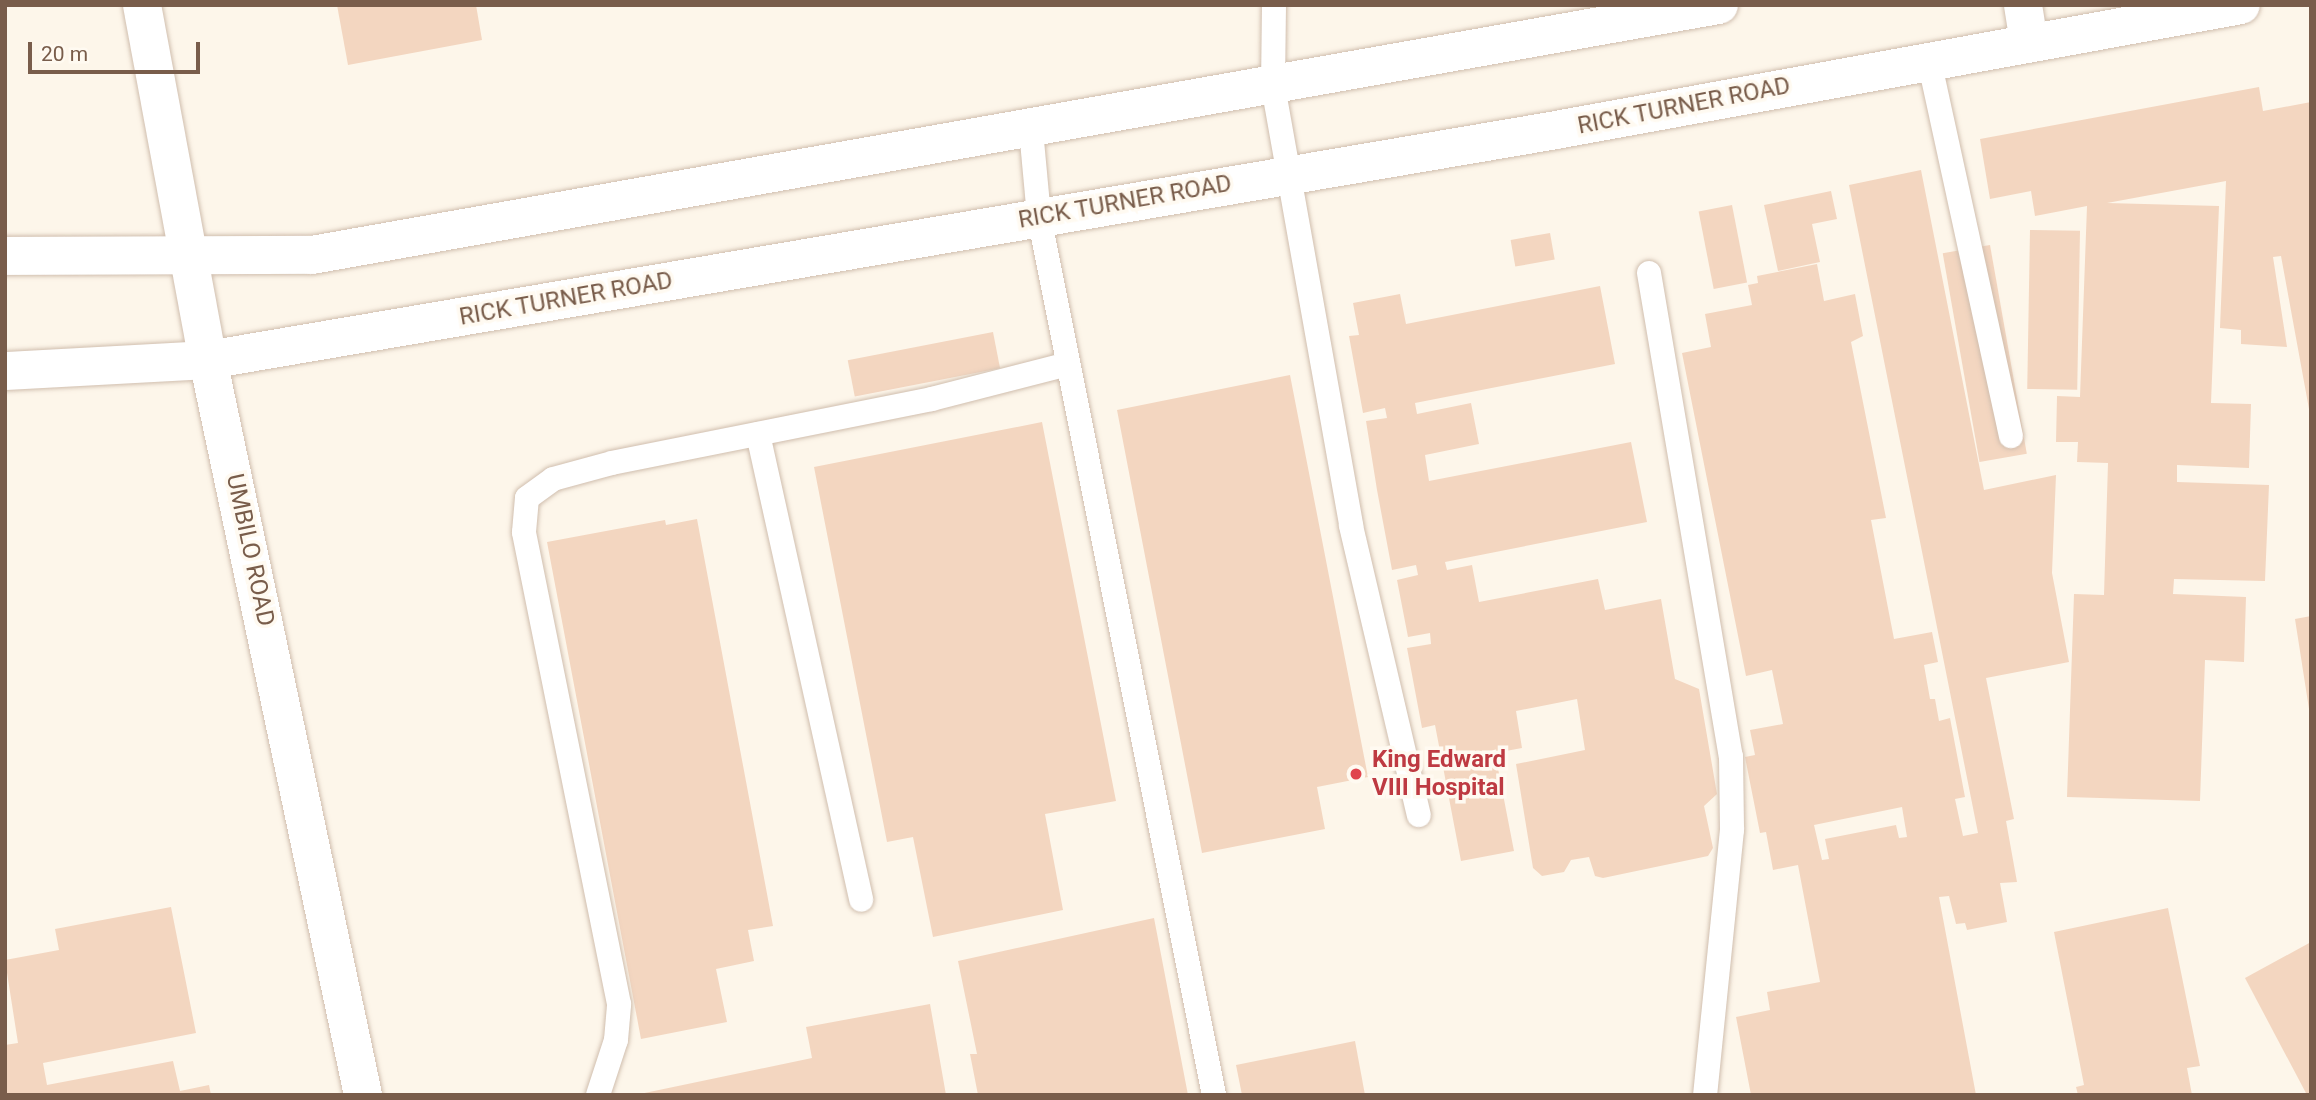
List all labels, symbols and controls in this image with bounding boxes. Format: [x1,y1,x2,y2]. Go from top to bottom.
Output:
scale bar [32,28,203,72]
text: 20 m [41,42,88,66]
street label: RICK TURNER ROAD [1575,71,1793,141]
street label: RICK TURNER ROAD [1016,169,1234,235]
street label: RICK TURNER ROAD [457,266,675,332]
street label: UMBILO ROAD [220,471,280,629]
place label: King Edward VIII Hospital [1372,746,1506,802]
marker: King Edward VIII Hospital [1346,764,1366,784]

